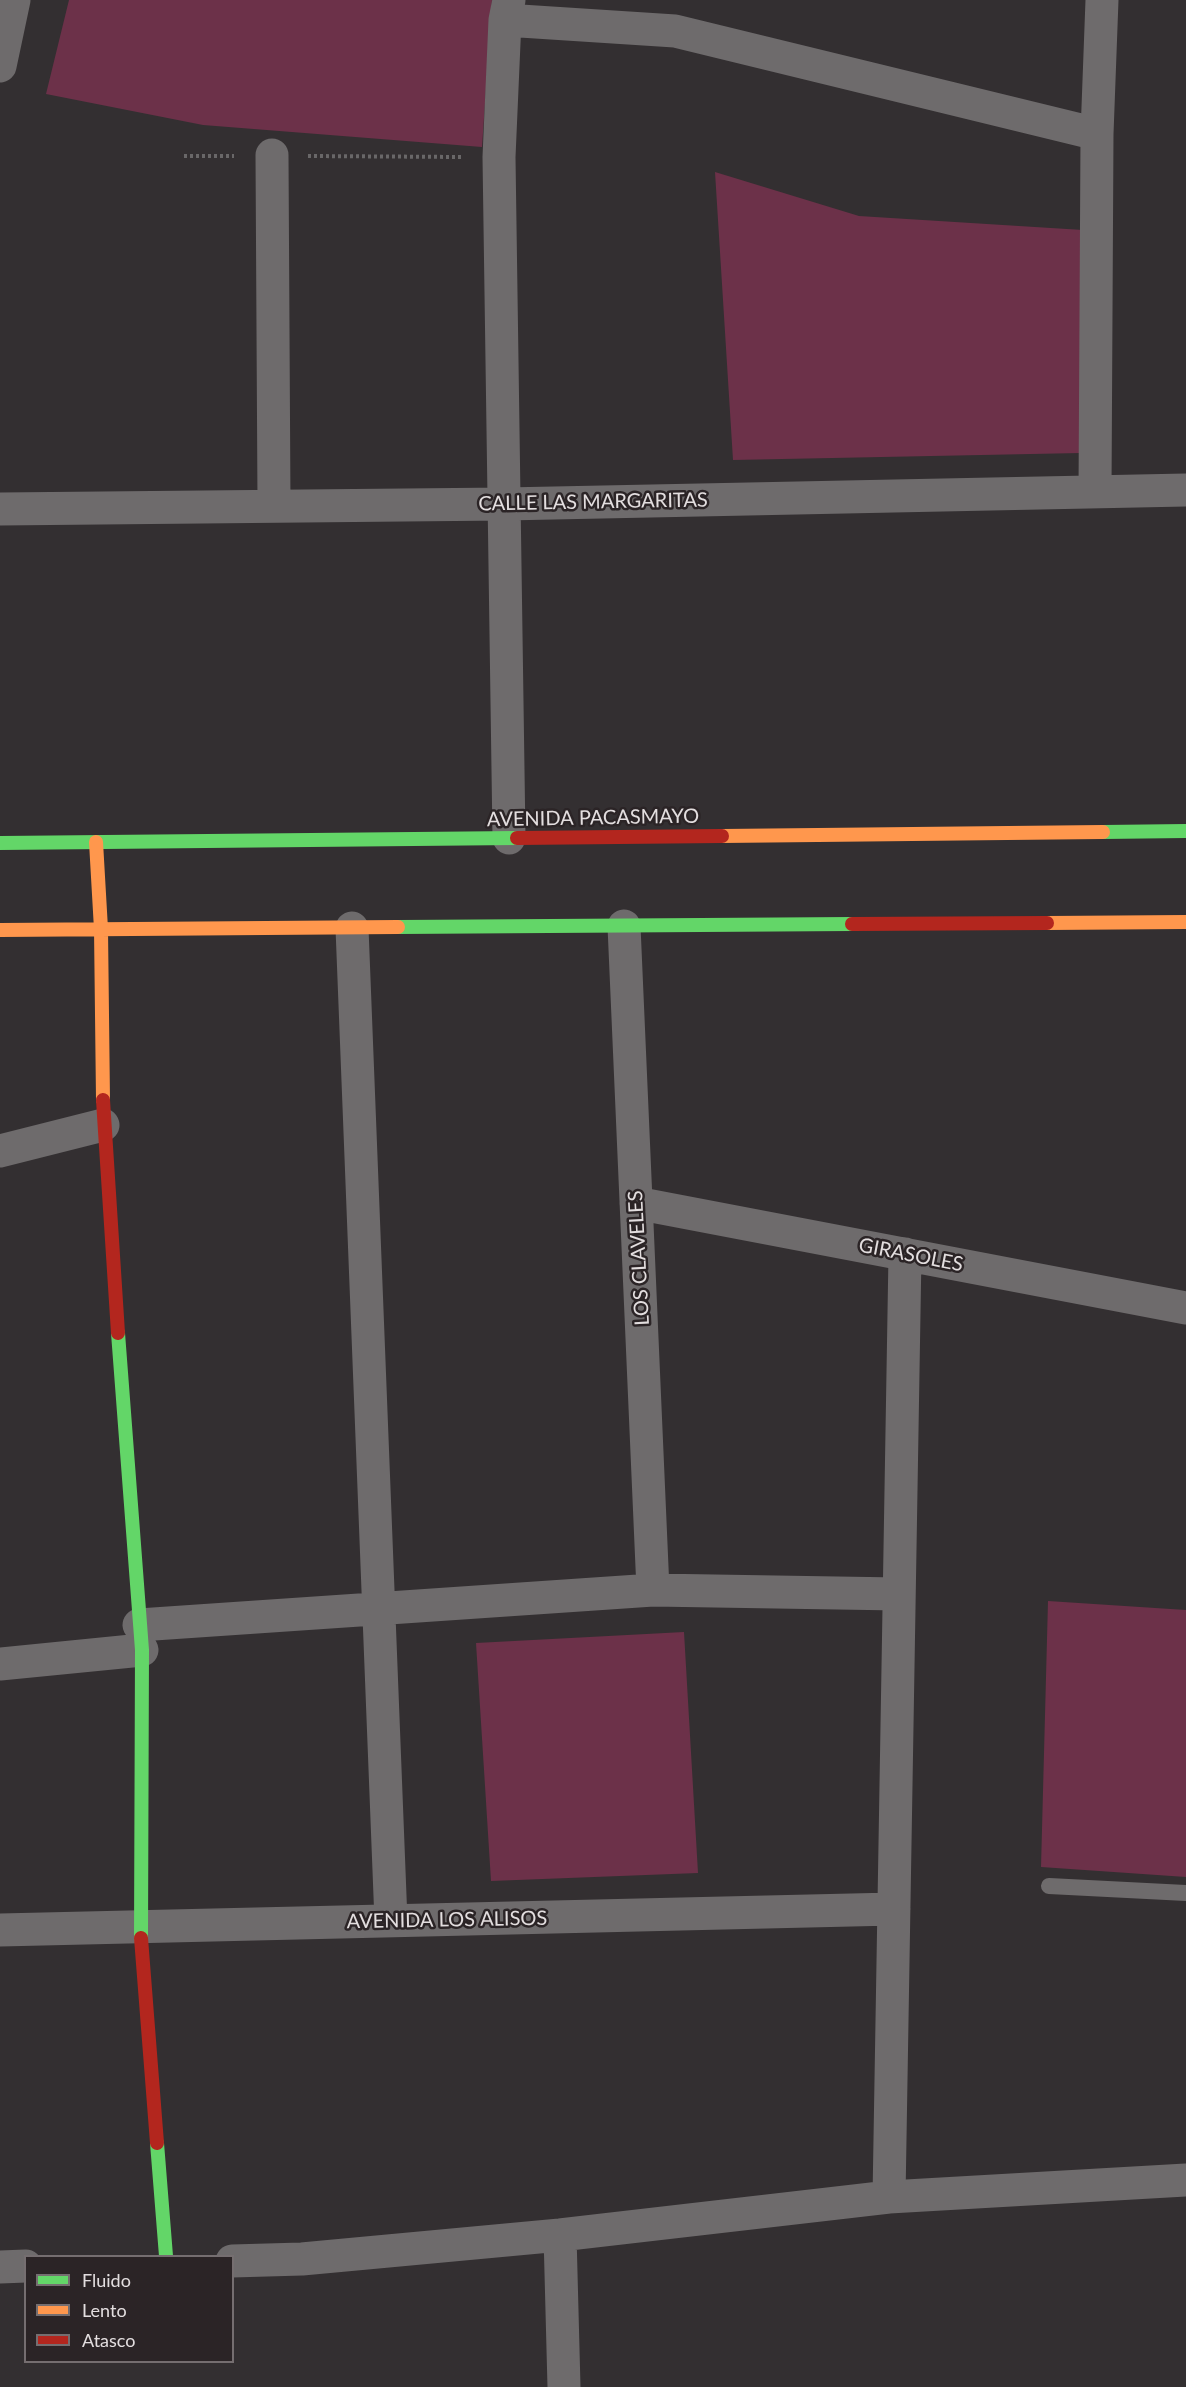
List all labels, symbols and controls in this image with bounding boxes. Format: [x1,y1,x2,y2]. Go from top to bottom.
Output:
street label: CALLE LAS MARGARITAS [478,488,708,516]
street label: AVENIDA PACASMAYO [487,804,699,832]
street label: LOS CLAVELES [623,1190,655,1326]
street label: GIRASOLES [857,1233,965,1277]
street label: AVENIDA LOS ALISOS [347,1906,547,1934]
legend [24,2255,234,2363]
text: Fluido [82,2269,131,2291]
text: Lento [82,2299,127,2321]
text: Atasco [82,2329,135,2351]

